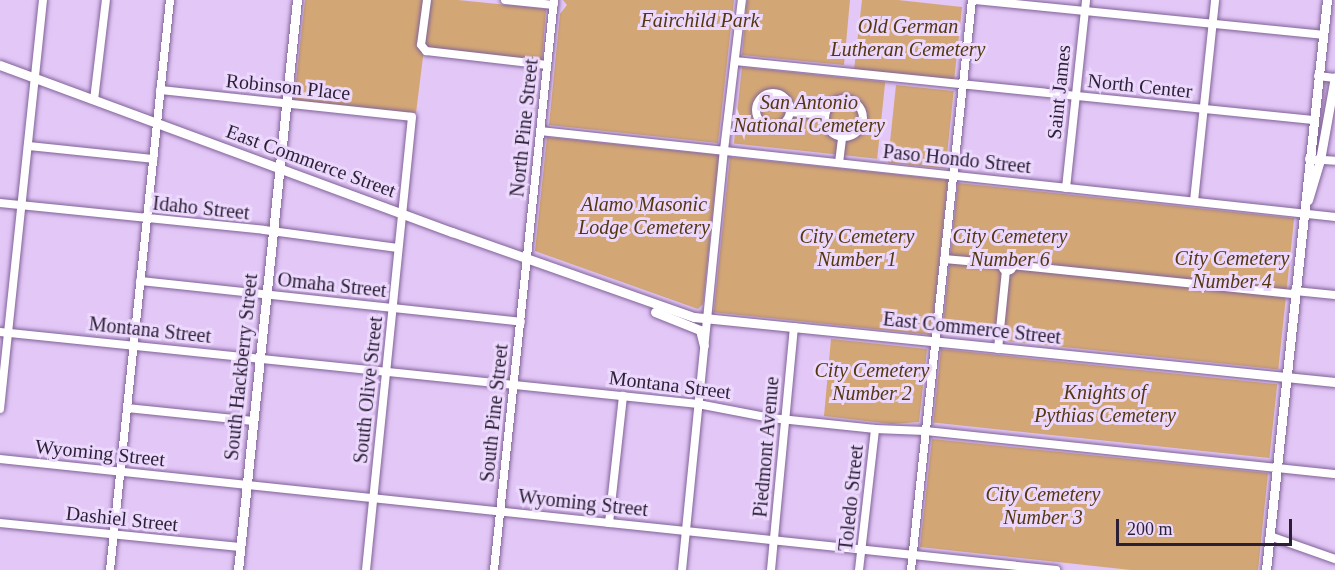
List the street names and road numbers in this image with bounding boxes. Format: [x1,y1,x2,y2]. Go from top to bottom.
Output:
street label: Saint James [1042,44,1076,140]
street label: North Pine Street [505,58,543,198]
street label: Robinson Place [225,69,351,105]
street label: North Center [1087,69,1193,103]
street label: East Commerce Street [223,119,399,203]
street label: Paso Hondo Street [882,139,1032,179]
street label: Idaho Street [151,191,251,225]
street label: Omaha Street [276,267,388,303]
street label: South Hackberry Street [219,272,263,462]
street label: East Commerce Street [882,307,1062,349]
street label: Montana Street [88,312,212,348]
street label: South Olive Street [348,315,388,465]
street label: South Pine Street [475,343,513,483]
street label: Montana Street [608,366,732,404]
street label: Piedmont Avenue [748,375,784,519]
street label: Wyoming Street [34,434,166,472]
street label: Toledo Street [833,444,869,552]
street label: Wyoming Street [517,484,649,522]
street label: Dashiel Street [65,501,179,537]

